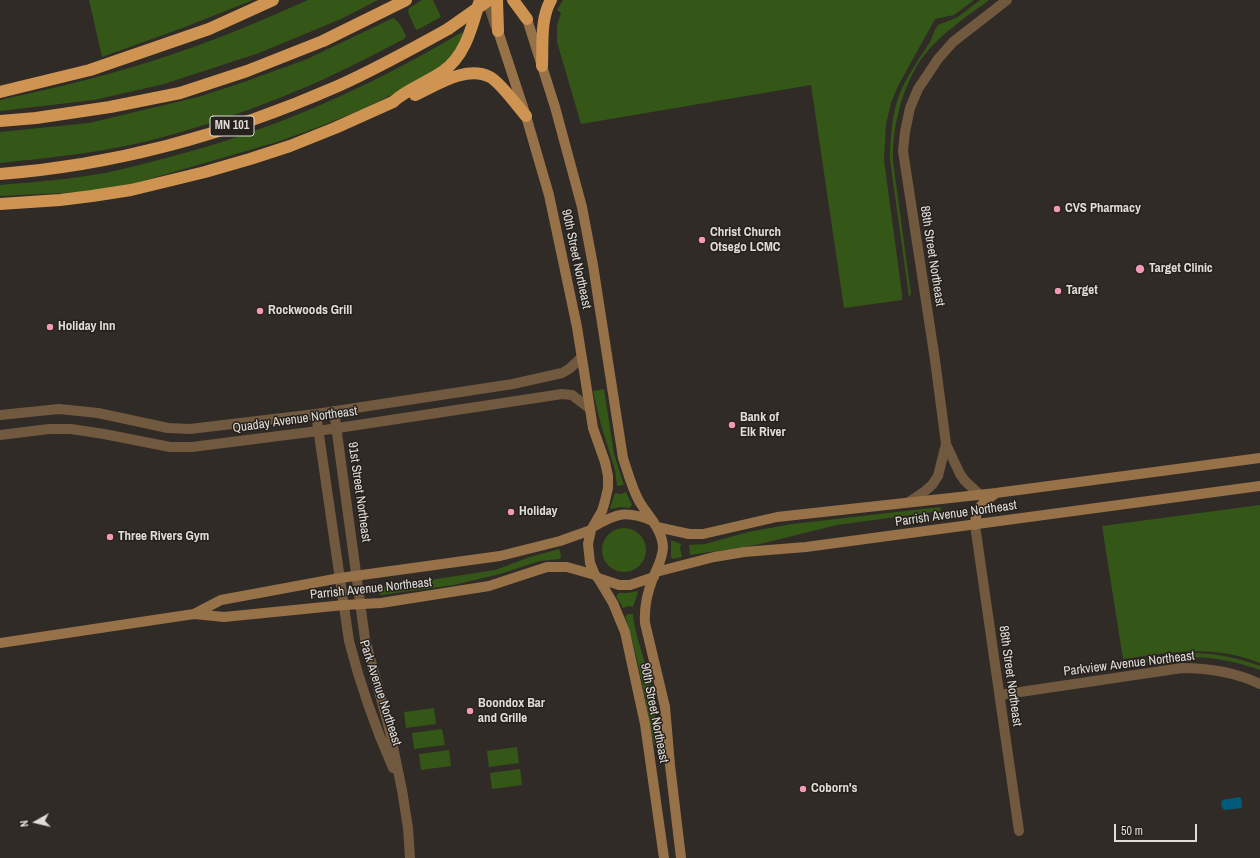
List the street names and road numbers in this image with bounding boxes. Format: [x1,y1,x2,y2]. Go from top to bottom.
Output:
road number: MN 101 [210,116,254,136]
street label: 88th Street Northeast [916,205,948,307]
street label: 90th Street Northeast [558,208,594,310]
street label: Quaday Avenue Northeast [232,404,358,436]
street label: 91st Street Northeast [344,441,374,543]
street label: Parrish Avenue Northeast [894,498,1018,530]
street label: Parrish Avenue Northeast [309,575,433,603]
street label: 88th Street Northeast [995,625,1025,727]
street label: Park Avenue Northeast [356,638,404,748]
street label: Parkview Avenue Northeast [1063,648,1195,680]
street label: 90th Street Northeast [637,662,671,764]

